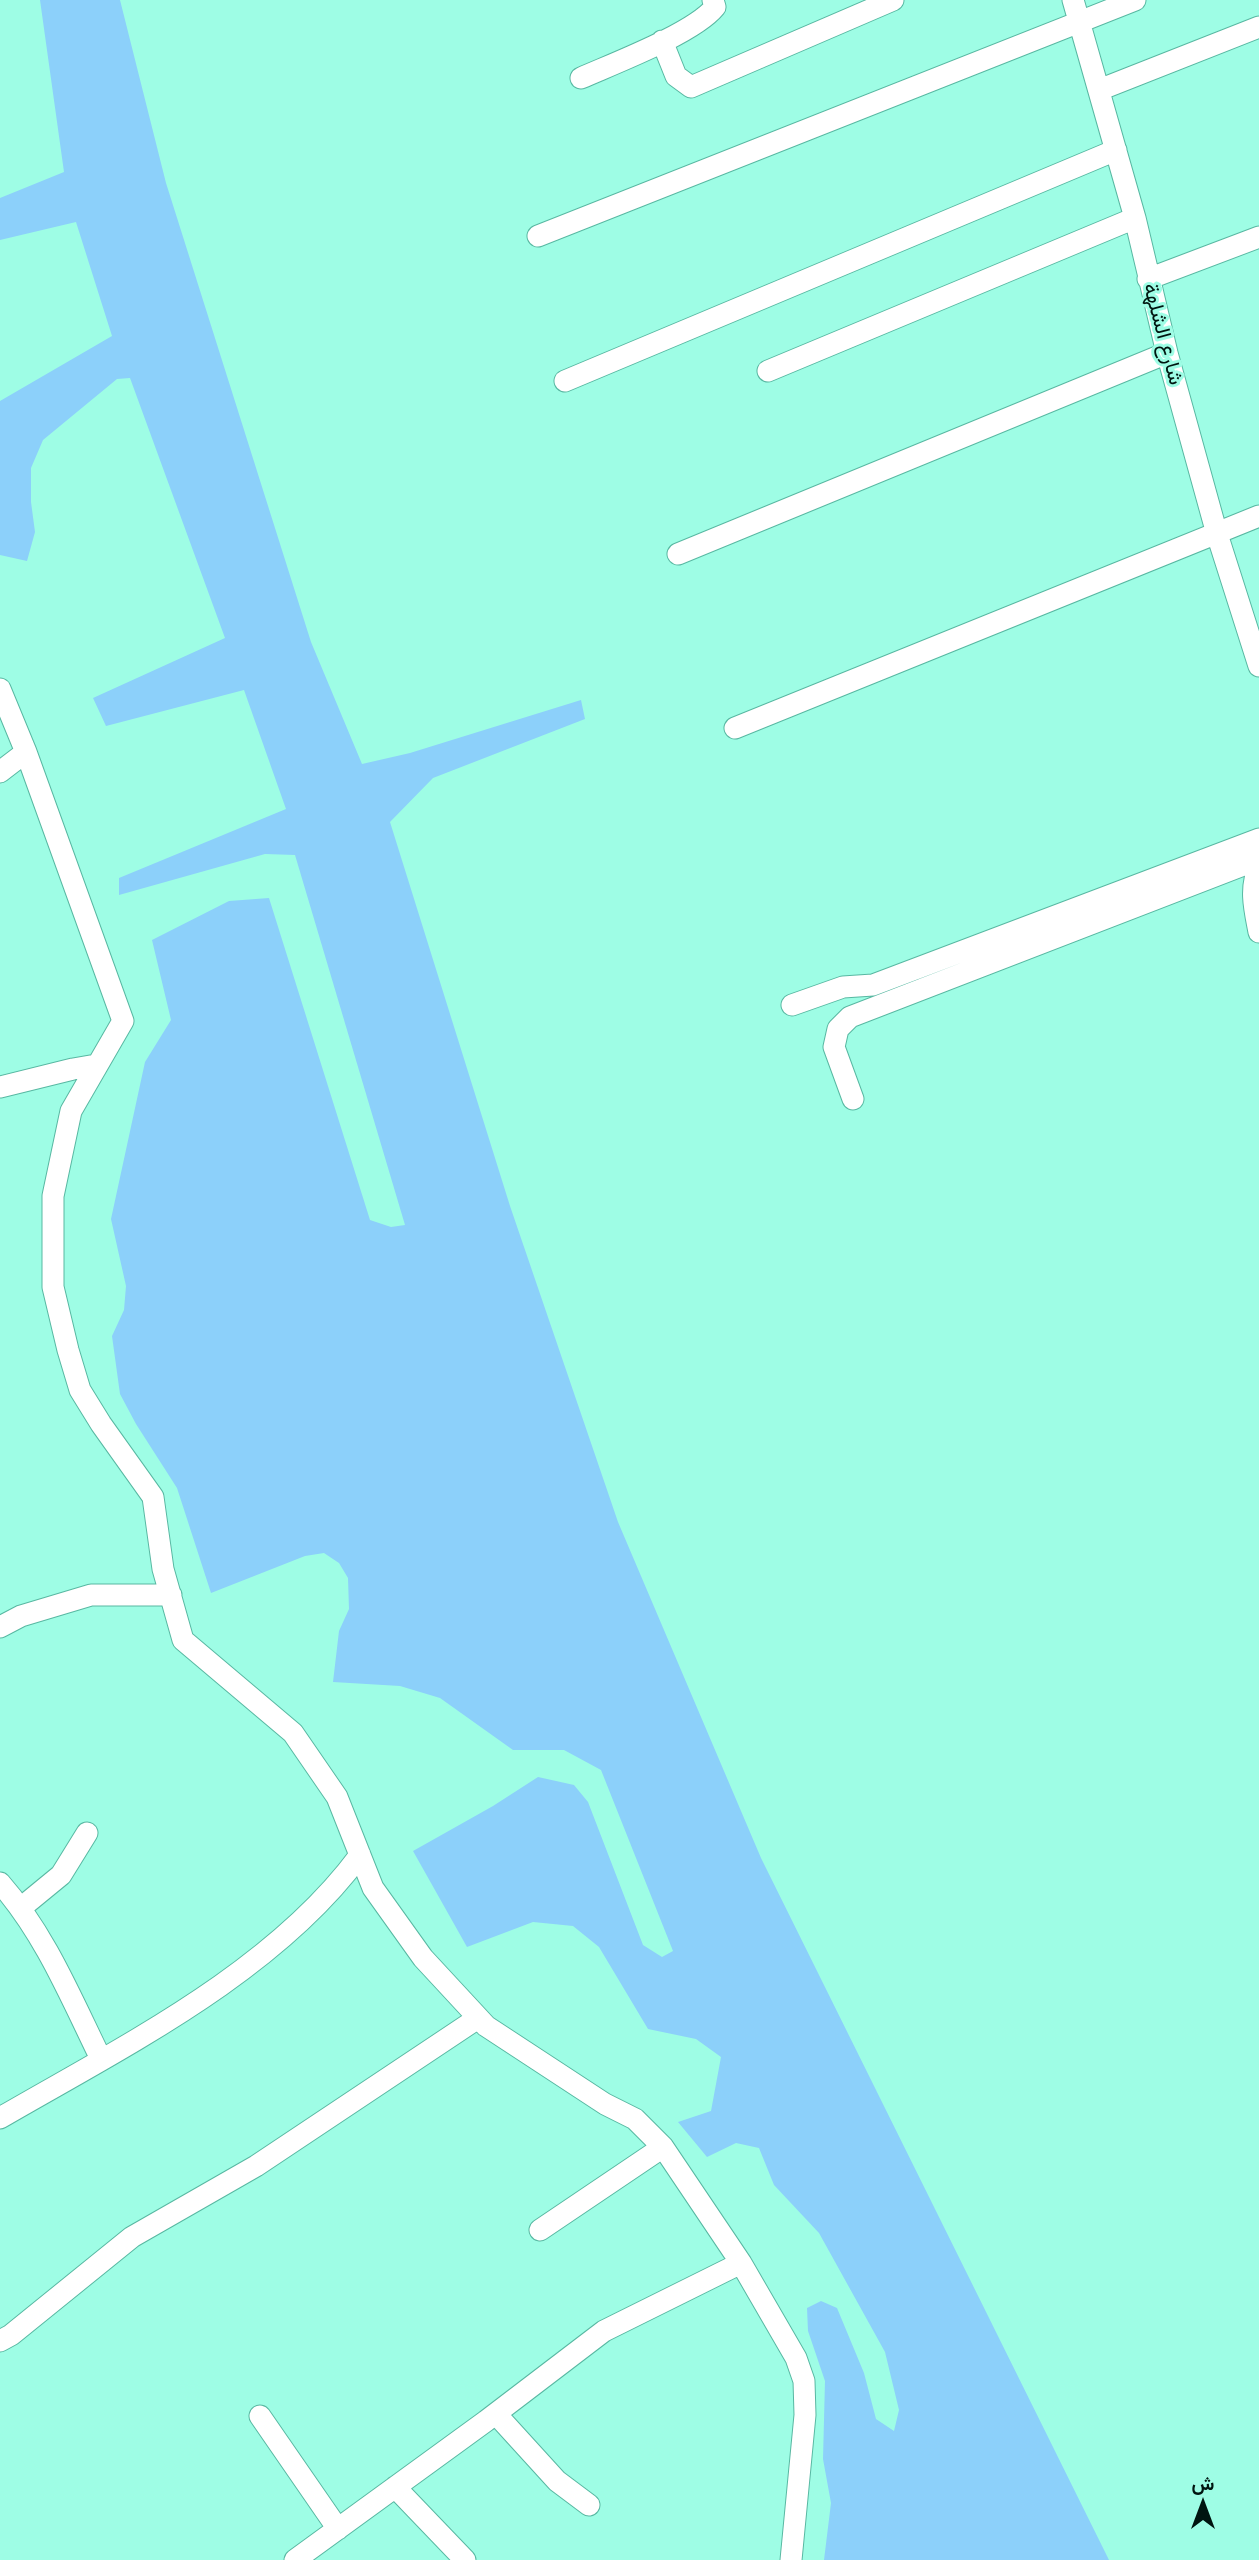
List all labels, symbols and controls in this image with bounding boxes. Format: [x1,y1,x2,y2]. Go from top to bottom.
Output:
street label: شارع الشلهة [1137,280,1189,388]
north arrow [1168,2469,1238,2539]
text: ش [1192,2472,1214,2494]

